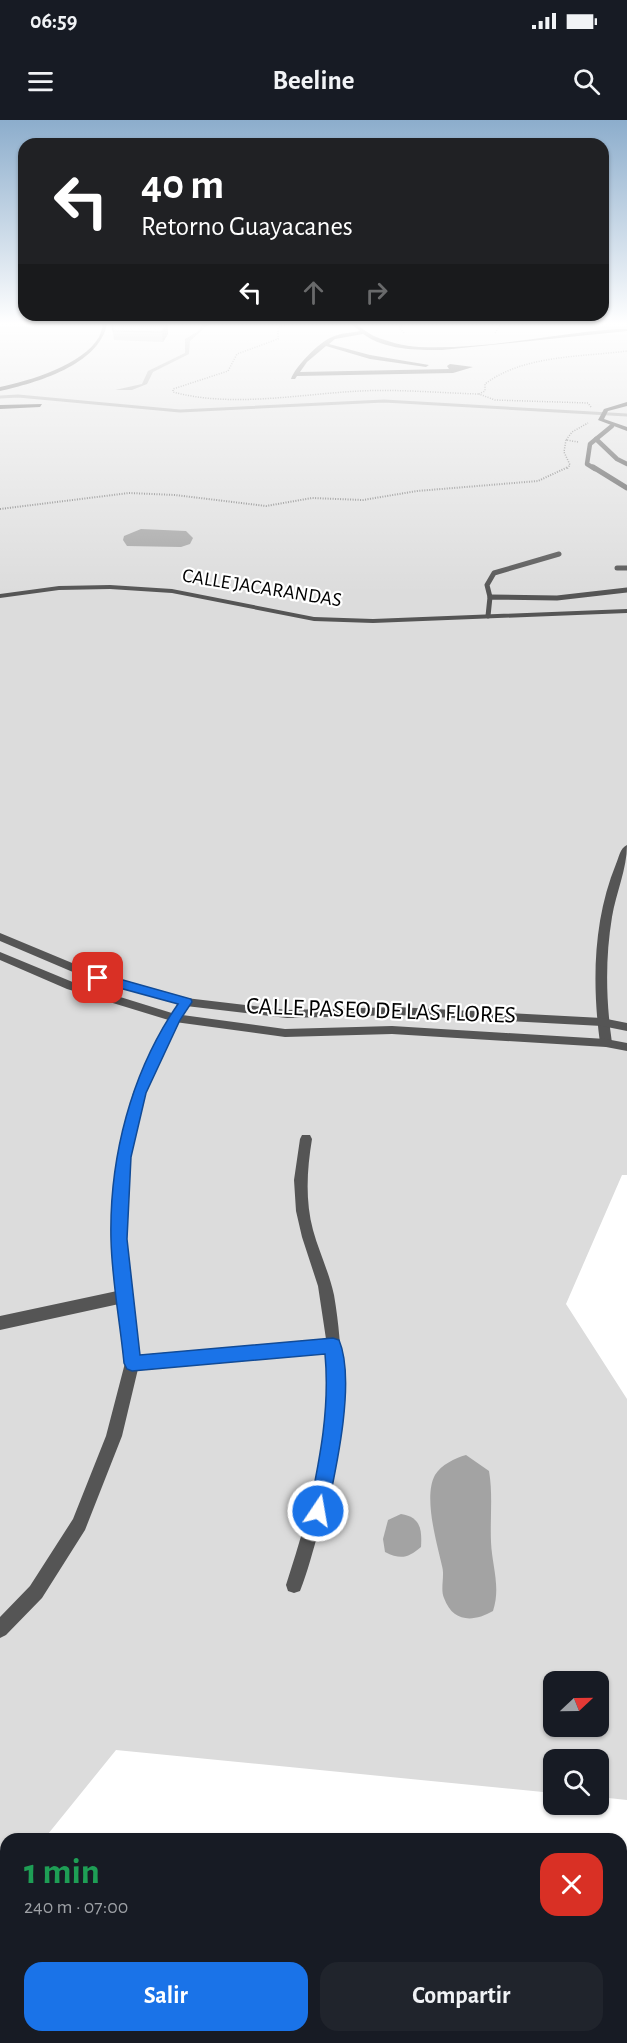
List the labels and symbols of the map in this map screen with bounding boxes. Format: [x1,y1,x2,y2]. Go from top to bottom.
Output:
street label: CALLE JACARANDAS [181,566,343,610]
pin [72,952,123,1003]
street label: CALLE PASEO DE LAS FLORES [246,994,516,1028]
position arrow [286,1479,350,1543]
north arrow [543,1671,609,1737]

